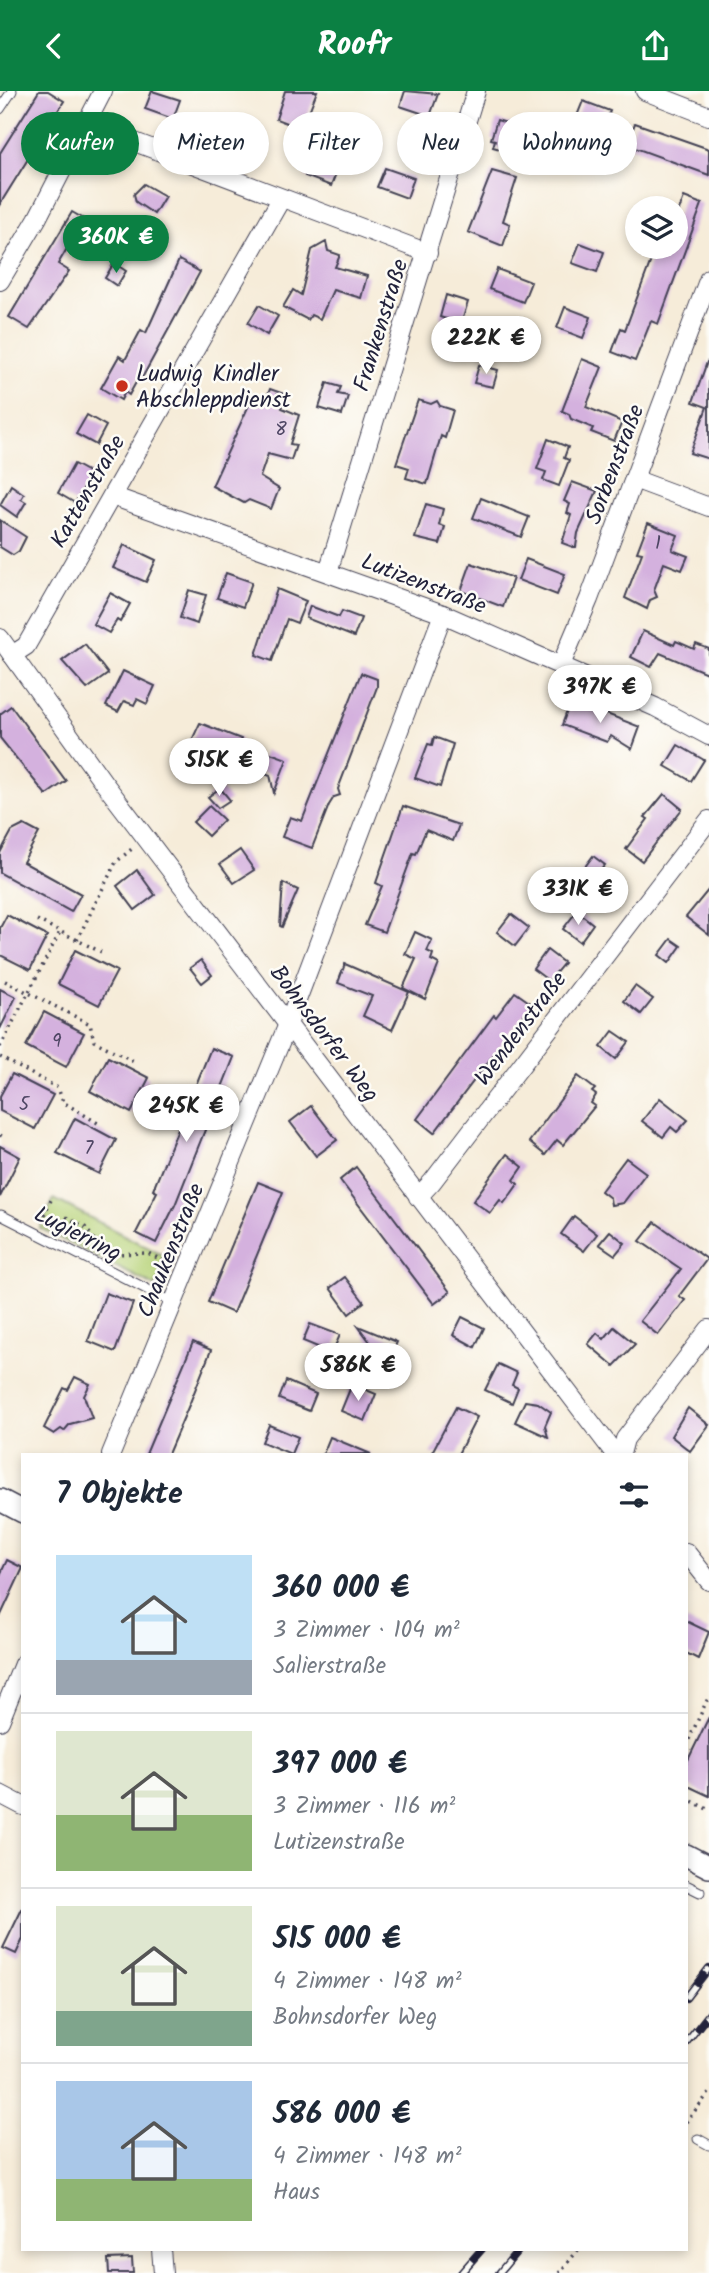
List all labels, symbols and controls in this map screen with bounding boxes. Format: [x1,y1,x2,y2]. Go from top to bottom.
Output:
text: Roofr [318,20,391,71]
icon: back [35,27,73,65]
icon: share [636,27,674,65]
chip: Kaufen [21,112,139,175]
chip: Mieten [153,112,269,175]
chip: Filter [283,112,383,175]
chip: Neu [397,112,484,175]
chip: Wohnung [498,112,637,175]
map controls [625,196,688,259]
button: layers [625,196,688,259]
pin: 360K € [59,215,173,275]
text: 360K € [79,220,153,256]
street label: Frankenstraße [345,255,419,396]
pin: 222K € [429,317,543,376]
text: 222K € [447,321,525,357]
place label: Ludwig Kindler Abschleppdienst [136,357,292,419]
marker: Ludwig Kindler Abschleppdienst [114,378,130,394]
street label: Sorbenstraße [577,400,655,530]
house number: 8 [275,415,287,445]
street label: Kattenstraße [42,429,136,555]
house number: 1 [655,529,661,559]
street label: Lutizenstraße [355,544,491,625]
pin: 397K € [543,665,657,725]
text: 397K € [564,670,636,706]
pin: 515K € [162,739,276,798]
text: 515K € [185,743,253,779]
pin: 331K € [521,867,635,927]
text: 331K € [543,872,613,908]
street label: Bohnsdorfer Weg [260,958,387,1111]
street label: Wendenstraße [466,964,577,1094]
house number: 9 [52,1027,62,1057]
pin: 245K € [129,1084,243,1144]
text: 245K € [149,1089,223,1125]
house number: 5 [19,1090,31,1120]
house number: 7 [85,1134,95,1164]
street label: Chaukenstraße [129,1178,215,1323]
street label: Lugierring [27,1197,127,1272]
pin: 586K € [301,1343,415,1403]
text: 586K € [321,1348,395,1384]
text: 7 Objekte [56,1471,183,1519]
icon: filters [615,1476,653,1514]
text: 360 000 € [273,1565,409,1613]
icon: home [112,1583,196,1667]
text: 3 Zimmer · 104 m² [273,1613,460,1649]
text: Salierstraße [273,1649,386,1685]
text: 397 000 € [273,1741,407,1789]
icon: home [112,1759,196,1843]
text: 3 Zimmer · 116 m² [273,1789,455,1825]
text: Lutizenstraße [273,1825,405,1861]
text: 515 000 € [273,1916,401,1964]
icon: home [112,1934,196,2018]
text: 4 Zimmer · 148 m² [273,1964,461,2000]
text: Bohnsdorfer Weg [273,2000,437,2036]
text: 586 000 € [273,2091,410,2139]
icon: home [112,2109,196,2193]
text: 4 Zimmer · 148 m² [273,2139,461,2175]
text: Haus [273,2175,320,2211]

